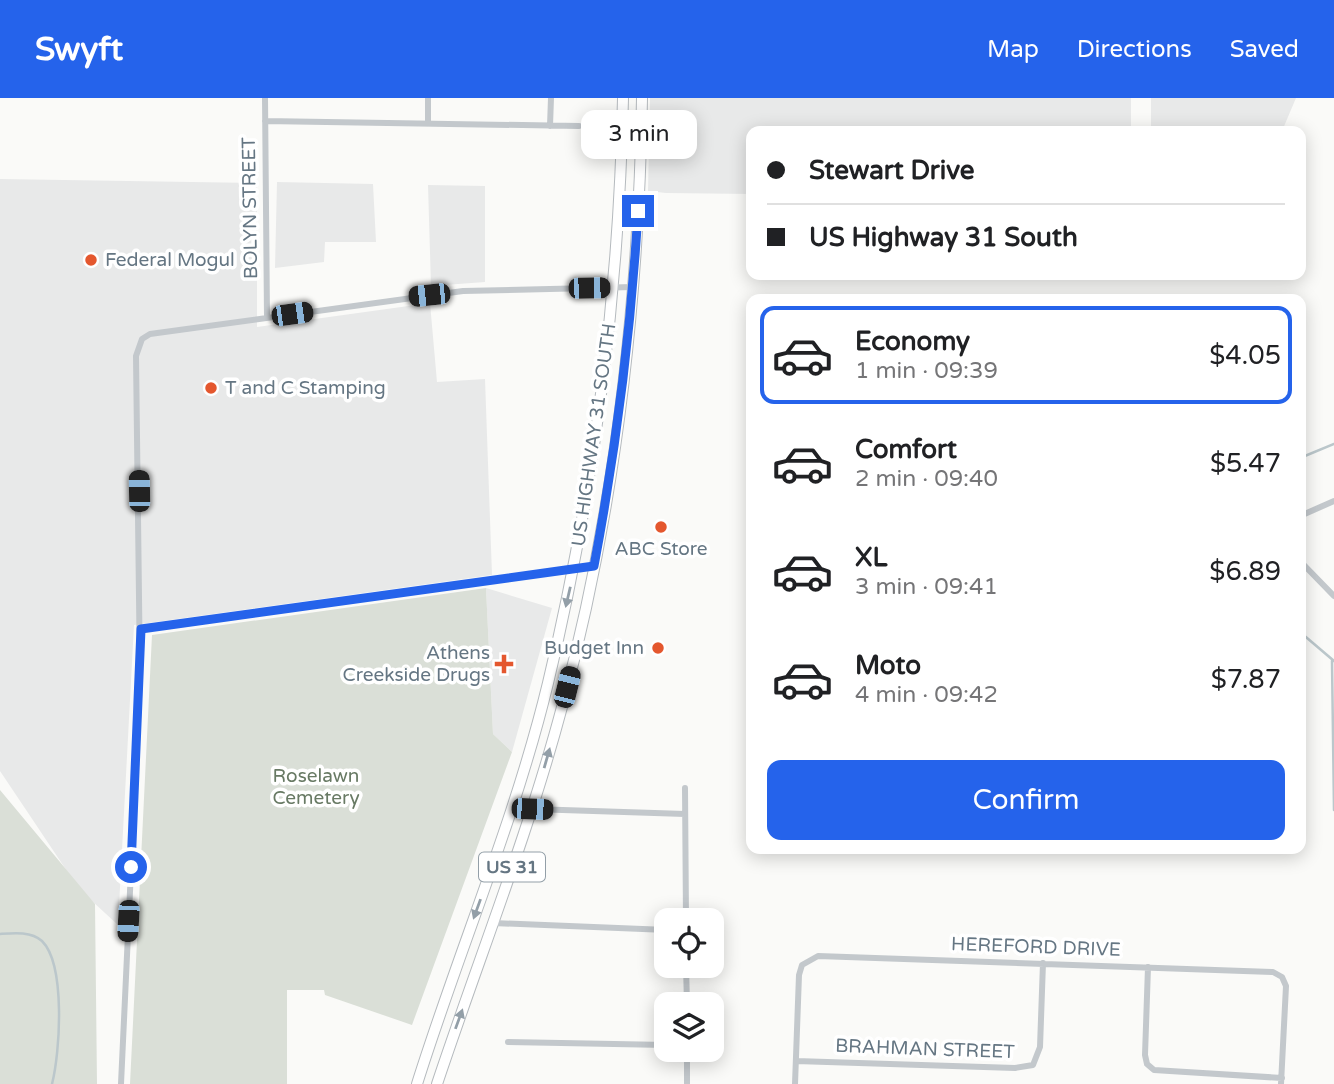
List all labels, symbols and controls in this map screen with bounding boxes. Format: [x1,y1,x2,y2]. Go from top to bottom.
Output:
text: Swyft [35,30,123,69]
text: Map [987,35,1039,64]
text: Directions [1077,35,1192,64]
text: Saved [1230,35,1299,64]
callout: 3 min [580,109,696,158]
text: 3 min [608,120,670,148]
street label: BOLYN STREET [238,136,262,279]
text: Stewart Drive [809,155,975,186]
route end [622,195,654,227]
text: US Highway 31 South [809,222,1078,253]
place label: Federal Mogul [105,249,235,271]
marker: Federal Mogul [83,252,99,268]
car [568,277,611,299]
car [408,282,451,308]
car [270,301,315,327]
street label: US HIGHWAY 31 SOUTH [567,322,621,548]
icon: car [771,324,834,387]
text: Economy [855,326,970,357]
text: $4.05 [1209,340,1281,371]
text: 1 min · 09:39 [855,357,998,385]
place label: T and C Stamping [225,377,386,399]
marker: T and C Stamping [203,380,219,396]
icon: car [771,432,834,495]
text: Comfort [855,434,957,465]
text: $5.47 [1210,448,1281,479]
text: 2 min · 09:40 [855,465,998,493]
car [129,470,150,512]
marker: ABC Store [653,519,669,535]
place label: ABC Store [614,538,708,560]
icon: car [771,540,834,603]
text: XL [855,542,887,573]
text: $6.89 [1209,556,1281,587]
text: 3 min · 09:41 [855,573,998,601]
one-way arrow [562,586,573,608]
place label: Budget Inn [544,637,644,659]
marker: Budget Inn [650,640,666,656]
place label: Athens Creekside Drugs [343,642,490,686]
icon: car [771,648,834,711]
text: Moto [855,650,921,681]
marker: Athens Creekside Drugs [496,656,512,672]
car [552,664,583,710]
text: $7.87 [1211,664,1281,695]
text: 4 min · 09:42 [855,681,998,709]
one-way arrow [543,747,553,768]
button: Confirm [767,760,1285,840]
park label: Roselawn Cemetery [272,765,360,809]
car [511,798,554,820]
route start [115,851,147,883]
road number: US 31 [479,852,545,882]
car [117,899,140,943]
one-way arrow [471,899,482,920]
map controls [654,908,724,1062]
button: locate [654,908,724,978]
street label: HEREFORD DRIVE [951,933,1121,961]
button: layers [654,992,724,1062]
one-way arrow [454,1009,465,1030]
street label: BRAHMAN STREET [835,1035,1016,1063]

